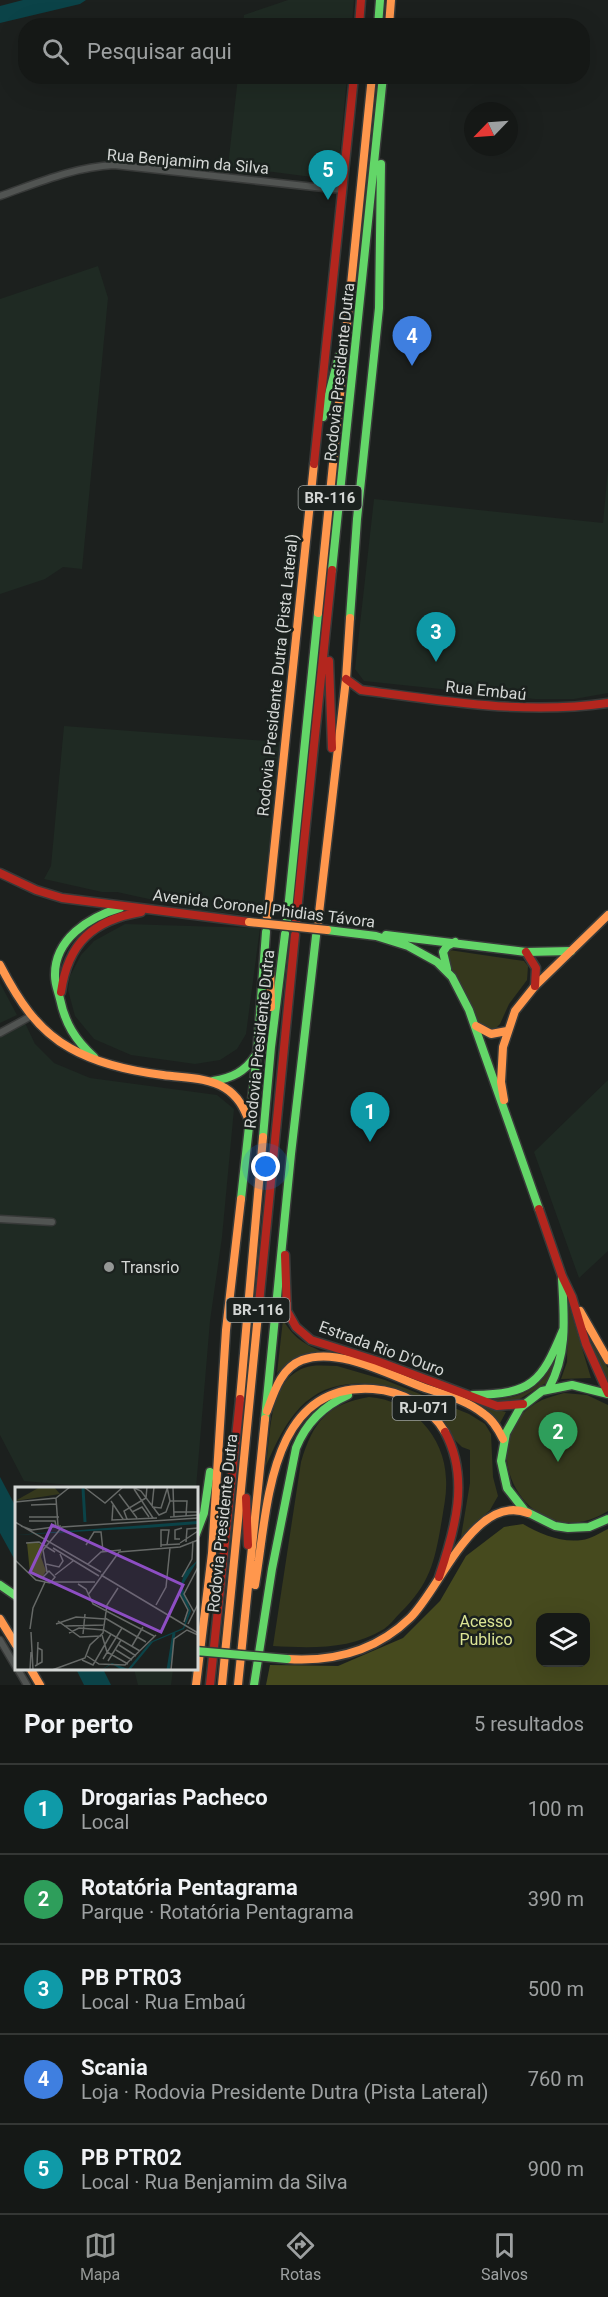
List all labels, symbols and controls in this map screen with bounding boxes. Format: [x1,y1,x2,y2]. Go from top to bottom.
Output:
search box [18,18,590,84]
icon: search [39,35,72,68]
text: Pesquisar aqui [87,39,232,64]
north arrow [464,102,518,156]
street label: Rua Benjamim da Silva [106,145,270,178]
pin: 5 [308,150,348,200]
street label: Rodovia Presidente Dutra [321,282,358,462]
pin: 4 [392,316,432,366]
road number: BR-116 [298,486,362,510]
street label: Rodovia Presidente Dutra (Pista Lateral) [253,533,302,817]
pin: 3 [416,612,456,662]
street label: Rua Embaú [445,677,527,704]
street label: Avenida Coronel Phidias Távora [152,885,376,932]
street label: Rodovia Presidente Dutra [241,949,278,1129]
pin: 1 [350,1092,389,1142]
your location [251,1152,280,1181]
place label: Transrio [121,1258,179,1277]
marker: Transrio [102,1260,116,1274]
road number: BR-116 [226,1298,290,1322]
street label: Estrada Rio D'Ouro [316,1317,447,1380]
road number: RJ-071 [392,1396,456,1420]
pin: 2 [538,1412,578,1462]
street label: Rodovia Presidente Dutra [204,1433,241,1613]
inset map [15,1487,198,1670]
park label: Acesso Publico [459,1612,513,1649]
map controls [536,1613,590,1667]
button: layers [536,1613,590,1667]
text: Por perto [24,1709,133,1739]
text: 5 resultados [474,1712,584,1736]
text: Drogarias Pacheco [81,1785,268,1810]
text: 1 [38,1797,49,1821]
text: 100 m [528,1797,584,1821]
text: Local [81,1810,129,1834]
text: Rotatória Pentagrama [81,1875,298,1900]
text: 2 [38,1887,49,1911]
text: 390 m [528,1887,584,1911]
text: Parque · Rotatória Pentagrama [81,1900,354,1924]
text: PB PTR03 [81,1965,182,1990]
text: 3 [38,1977,49,2001]
text: 500 m [528,1977,584,2001]
text: Local · Rua Embaú [81,1990,246,2014]
text: Scania [81,2055,148,2080]
text: 4 [38,2067,49,2091]
text: 760 m [528,2067,584,2091]
text: Loja · Rodovia Presidente Dutra (Pista Lateral) [81,2080,489,2104]
text: PB PTR02 [81,2145,182,2170]
text: 5 [38,2157,49,2181]
text: 900 m [528,2157,584,2181]
text: Local · Rua Benjamim da Silva [81,2170,348,2194]
tab: Mapa [80,2229,120,2284]
tab: Rotas [280,2229,321,2284]
tab: Salvos [481,2229,528,2284]

